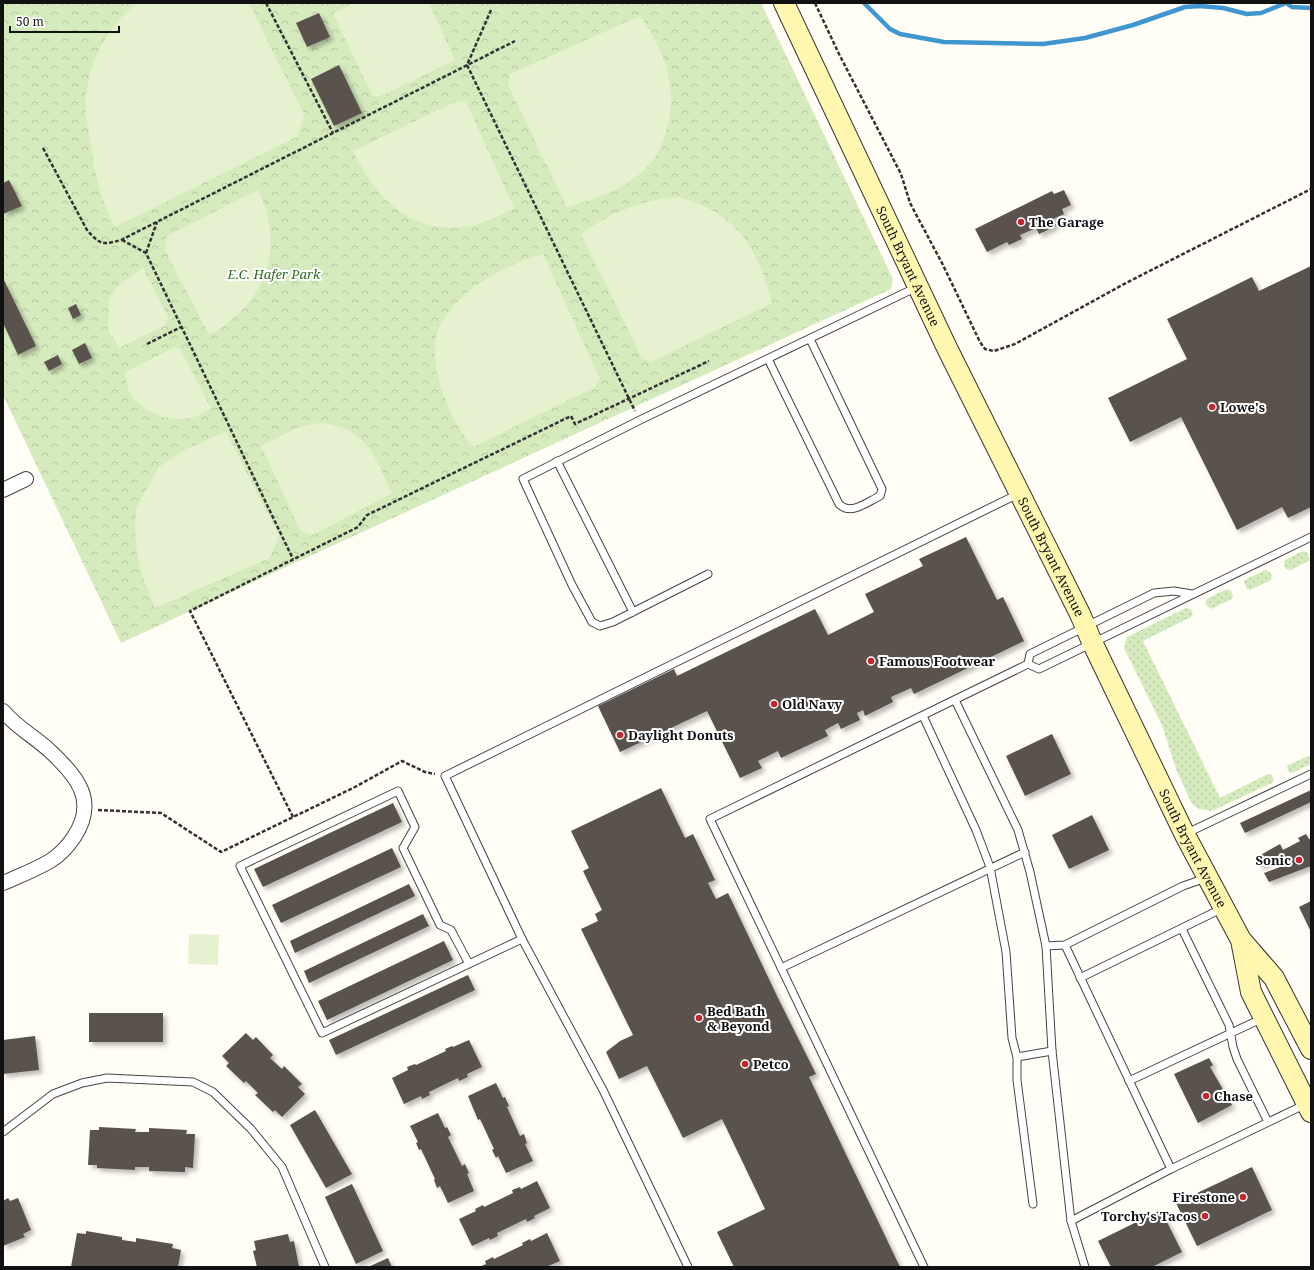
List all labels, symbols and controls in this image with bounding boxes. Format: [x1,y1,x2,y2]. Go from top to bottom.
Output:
scale bar [10,8,119,34]
text: 50 m [16,13,44,30]
street label: South Bryant Avenue [872,203,945,329]
place label: The Garage [1029,213,1104,231]
marker: The Garage [1016,217,1026,227]
park label: E.C. Hafer Park [227,265,321,283]
place label: Lowe's [1220,398,1265,416]
marker: Lowe's [1207,402,1217,412]
street label: South Bryant Avenue [1014,494,1089,620]
place label: Famous Footwear [879,652,996,670]
marker: Famous Footwear [866,656,876,666]
place label: Old Navy [782,695,843,713]
marker: Old Navy [769,699,779,709]
place label: Daylight Donuts [628,726,734,744]
marker: Daylight Donuts [615,730,625,740]
street label: South Bryant Avenue [1155,786,1231,911]
place label: Sonic [1255,851,1291,869]
marker: Sonic [1294,855,1304,865]
place label: Bed Bath & Beyond [707,1002,770,1035]
marker: Bed Bath & Beyond [694,1013,704,1023]
place label: Petco [753,1055,789,1073]
marker: Petco [740,1059,750,1069]
place label: Chase [1214,1087,1253,1105]
marker: Chase [1201,1091,1211,1101]
place label: Firestone [1173,1188,1235,1206]
marker: Firestone [1238,1192,1248,1202]
place label: Torchy's Tacos [1101,1207,1197,1225]
marker: Torchy's Tacos [1200,1211,1210,1221]

